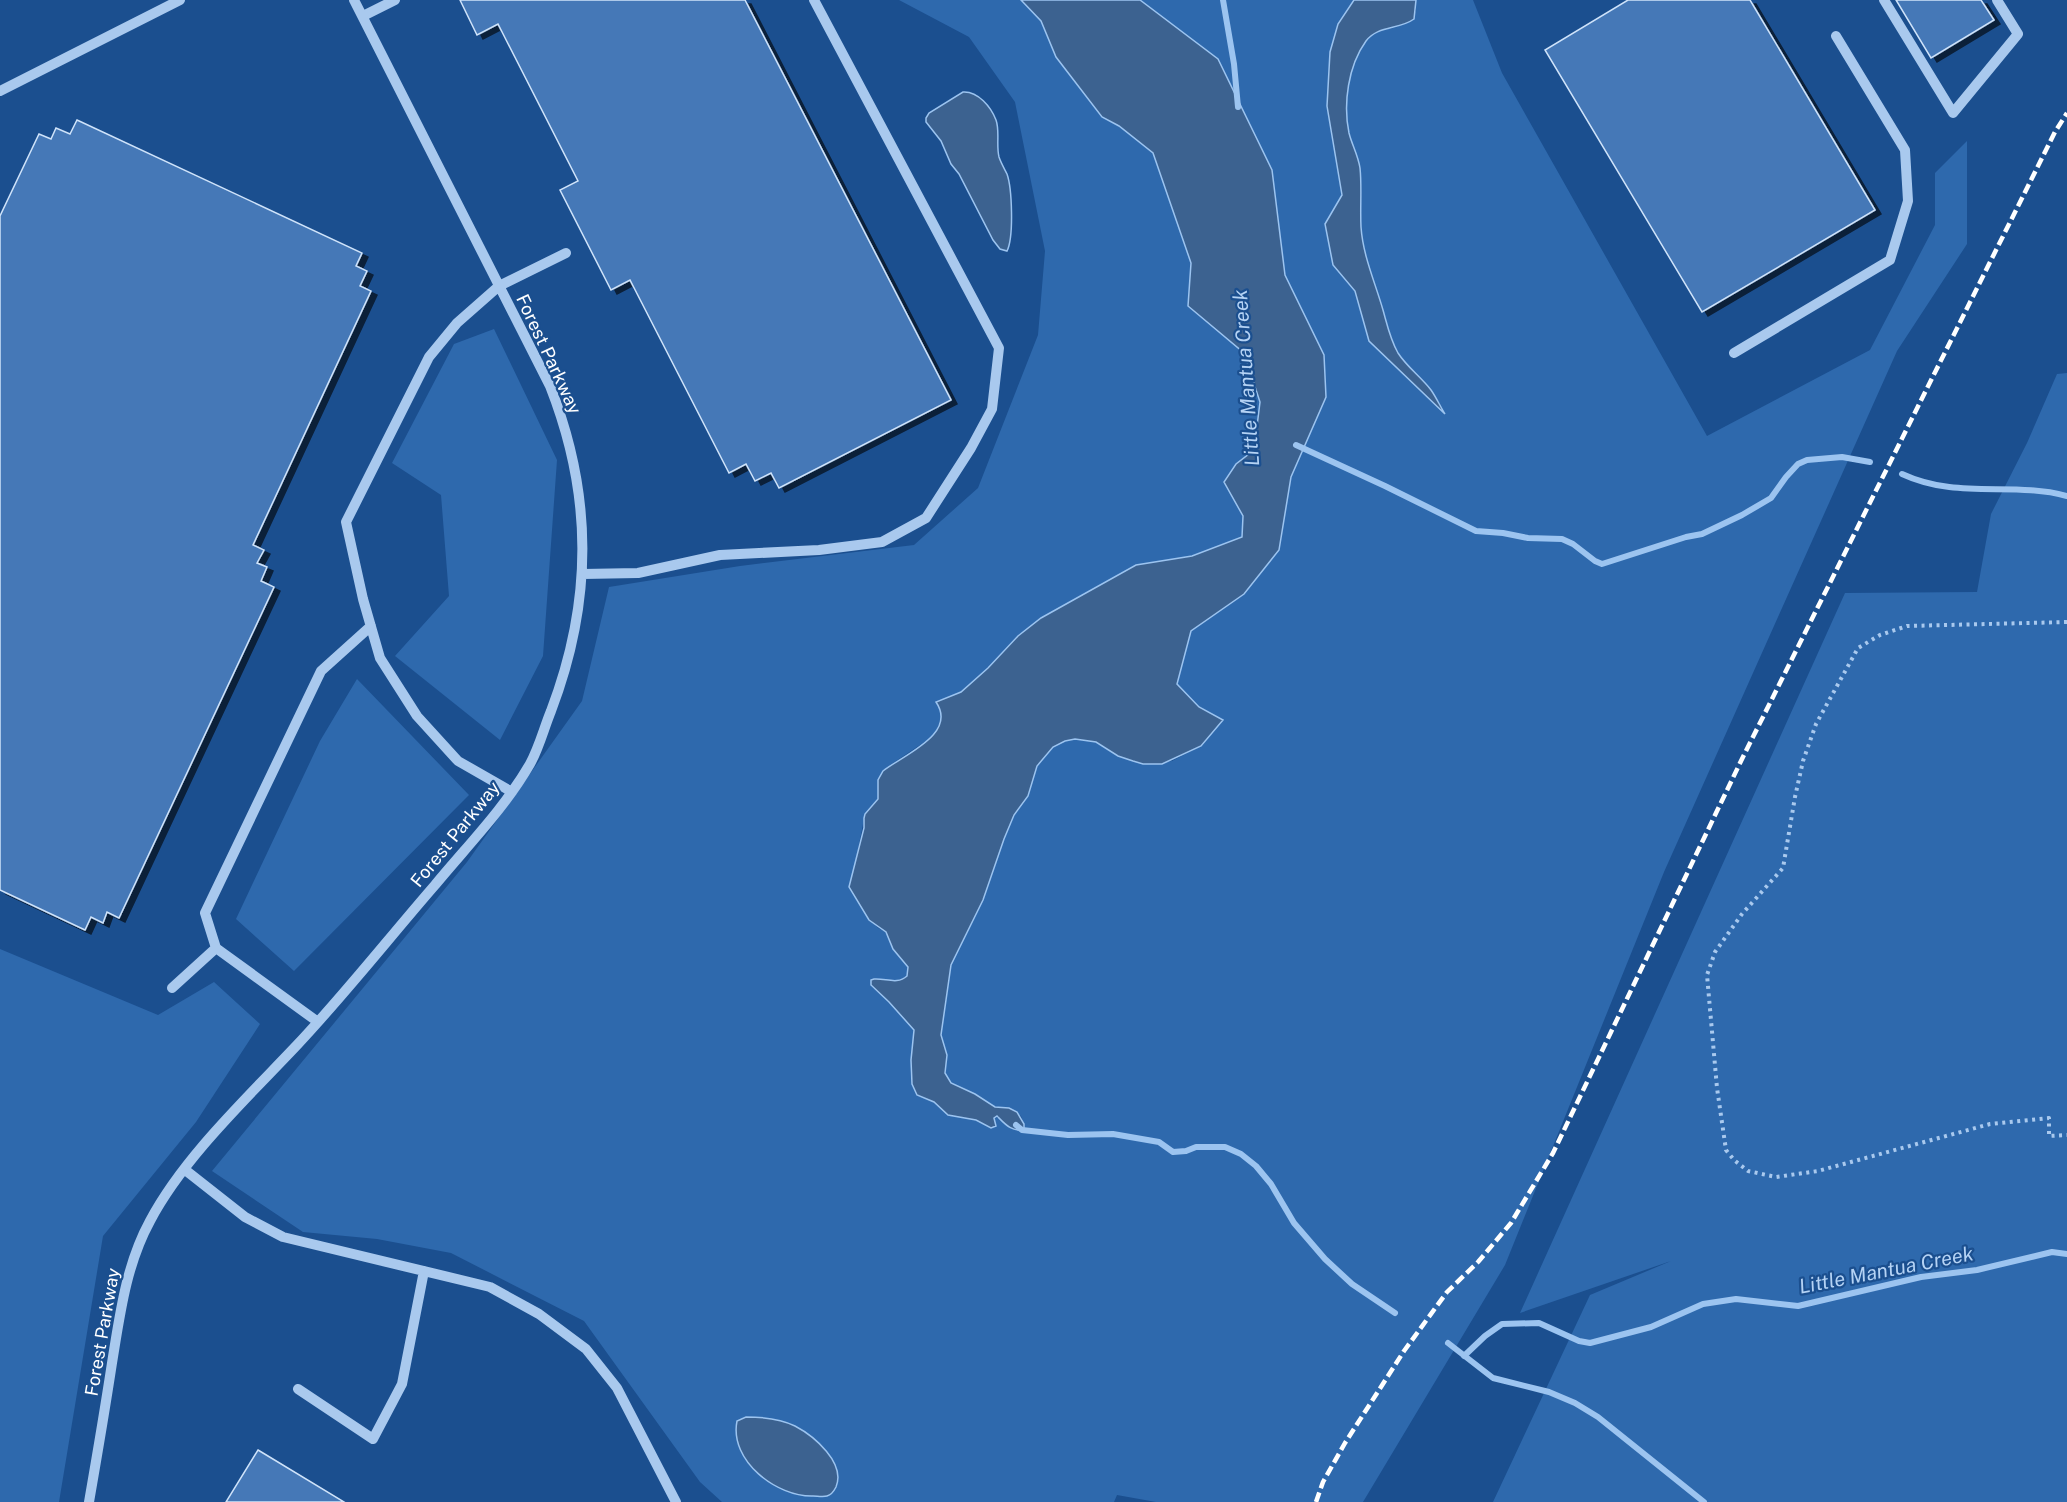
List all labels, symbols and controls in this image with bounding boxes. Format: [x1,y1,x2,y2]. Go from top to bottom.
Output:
water label: Little Mantua Creek [1228,289,1264,467]
street label: Forest Parkway [512,291,586,418]
street label: Forest Parkway [406,777,504,891]
water label: Little Mantua Creek [1797,1241,1975,1299]
street label: Forest Parkway [80,1266,124,1398]

